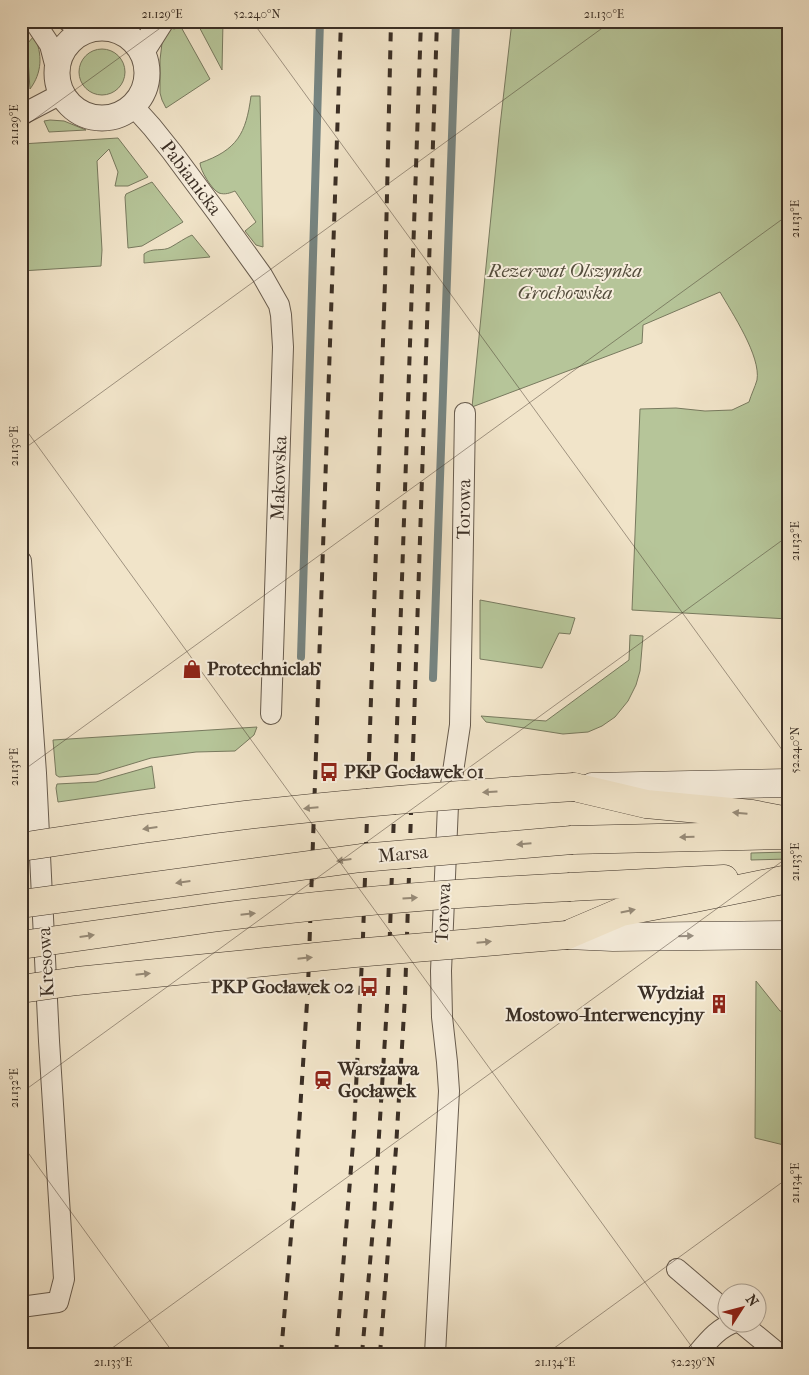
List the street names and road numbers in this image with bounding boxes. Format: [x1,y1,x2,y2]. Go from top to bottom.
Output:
street label: Pabianicka [156,136,226,220]
street label: Makowska [267,435,291,521]
street label: Torowa [452,478,476,539]
street label: Marsa [377,841,429,867]
street label: Torowa [430,882,456,944]
street label: Kresowa [33,926,59,998]

